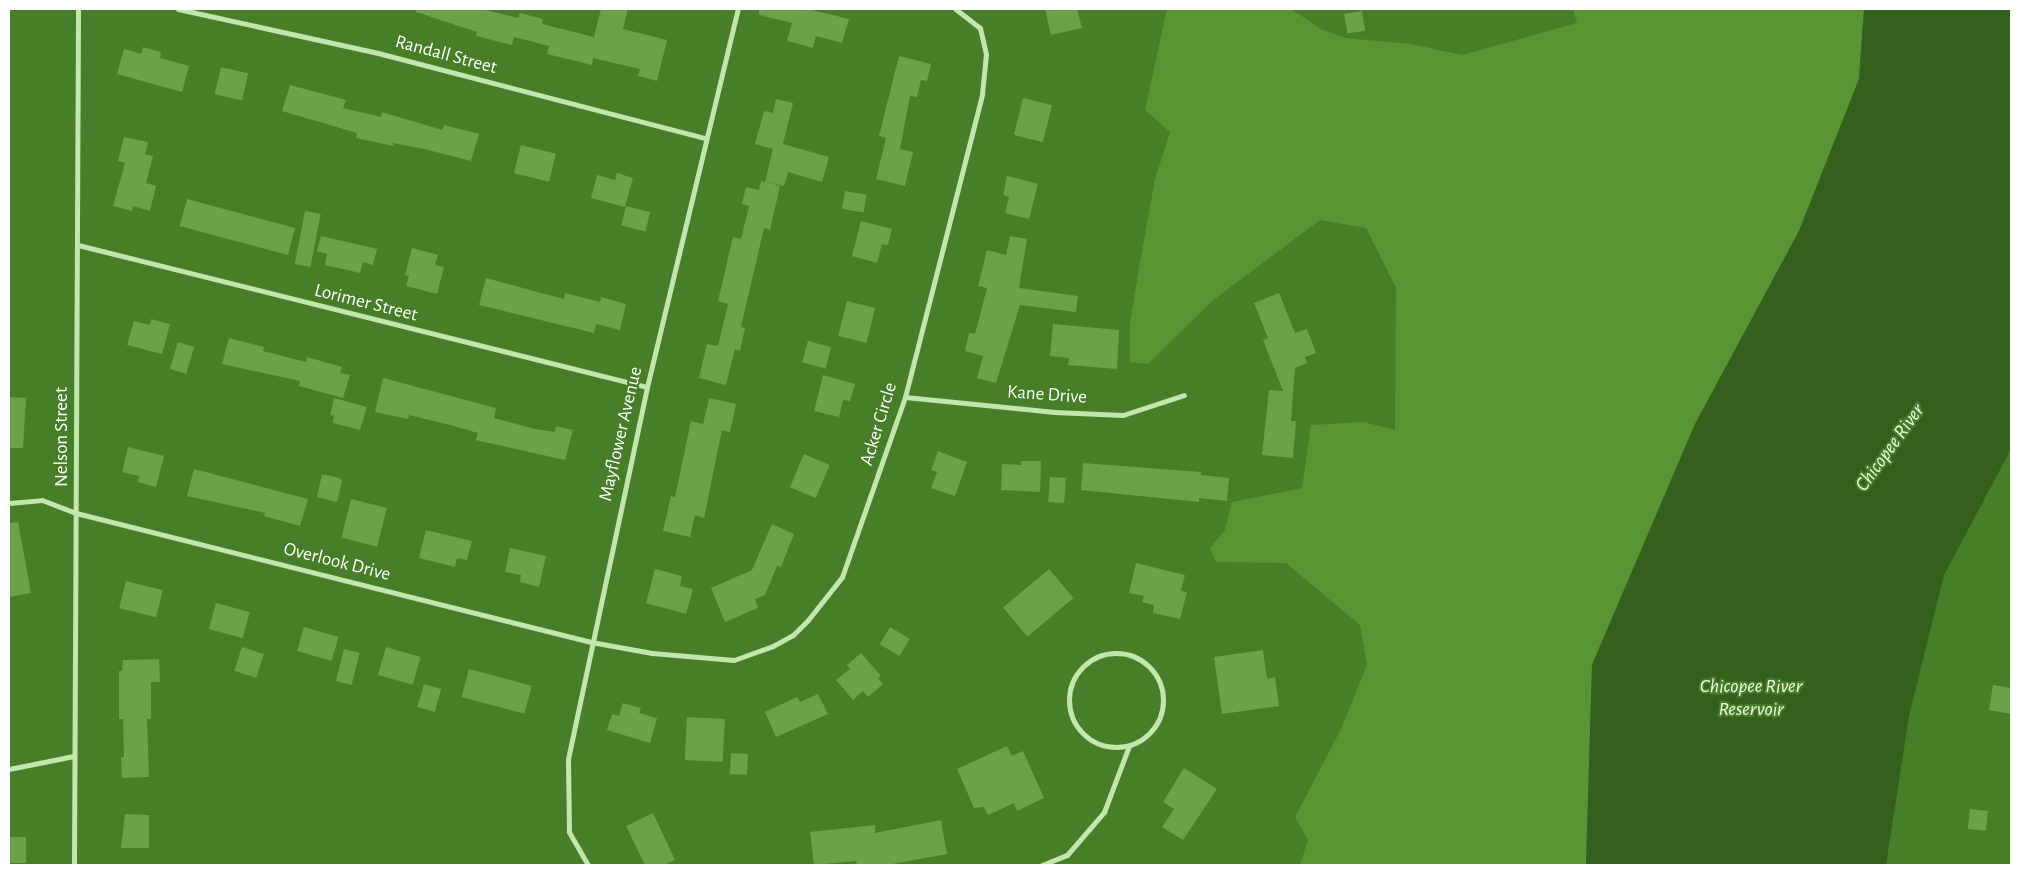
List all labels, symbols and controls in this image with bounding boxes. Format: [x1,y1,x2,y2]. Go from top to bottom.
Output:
street label: Randall Street [393,30,499,80]
street label: Lorimer Street [312,279,420,327]
street label: Mayflower Avenue [594,365,648,503]
street label: Acker Circle [856,380,902,468]
street label: Kane Drive [1006,381,1088,409]
street label: Nelson Street [51,387,73,487]
water label: Chicopee River [1850,400,1930,496]
street label: Overlook Drive [281,538,393,586]
water label: Chicopee River Reservoir [1700,675,1802,722]

